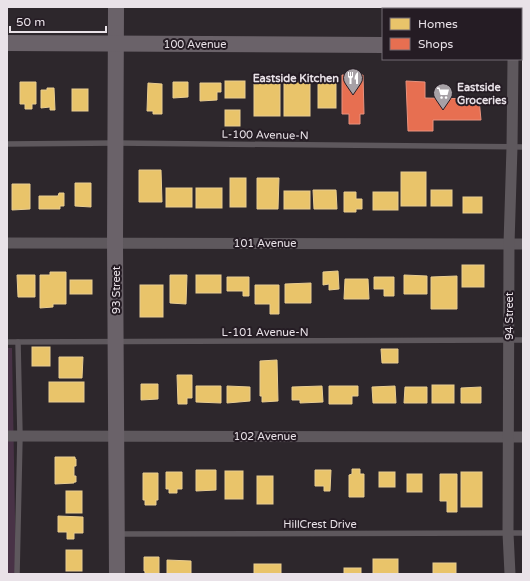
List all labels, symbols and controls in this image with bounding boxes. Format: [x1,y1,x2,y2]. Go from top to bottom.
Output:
scale bar [10,8,106,34]
legend [382,8,522,60]
text: 50 m [16,15,45,29]
text: Homes [418,17,458,31]
text: Shops [418,37,453,51]
street label: 100 Avenue [164,38,226,51]
restaurant icon: Eastside Kitchen [342,67,364,95]
place label: Eastside Kitchen [253,72,339,85]
place label: Eastside Groceries [457,81,507,107]
supermarket icon: Eastside Groceries [432,82,454,110]
street label: L-100 Avenue-N [221,128,309,142]
street label: 101 Avenue [234,237,296,250]
street label: 93 Street [110,266,123,314]
street label: 94 Street [503,292,516,340]
street label: L-101 Avenue-N [221,326,309,339]
street label: 102 Avenue [234,430,296,443]
street label: HillCrest Drive [283,518,357,531]

